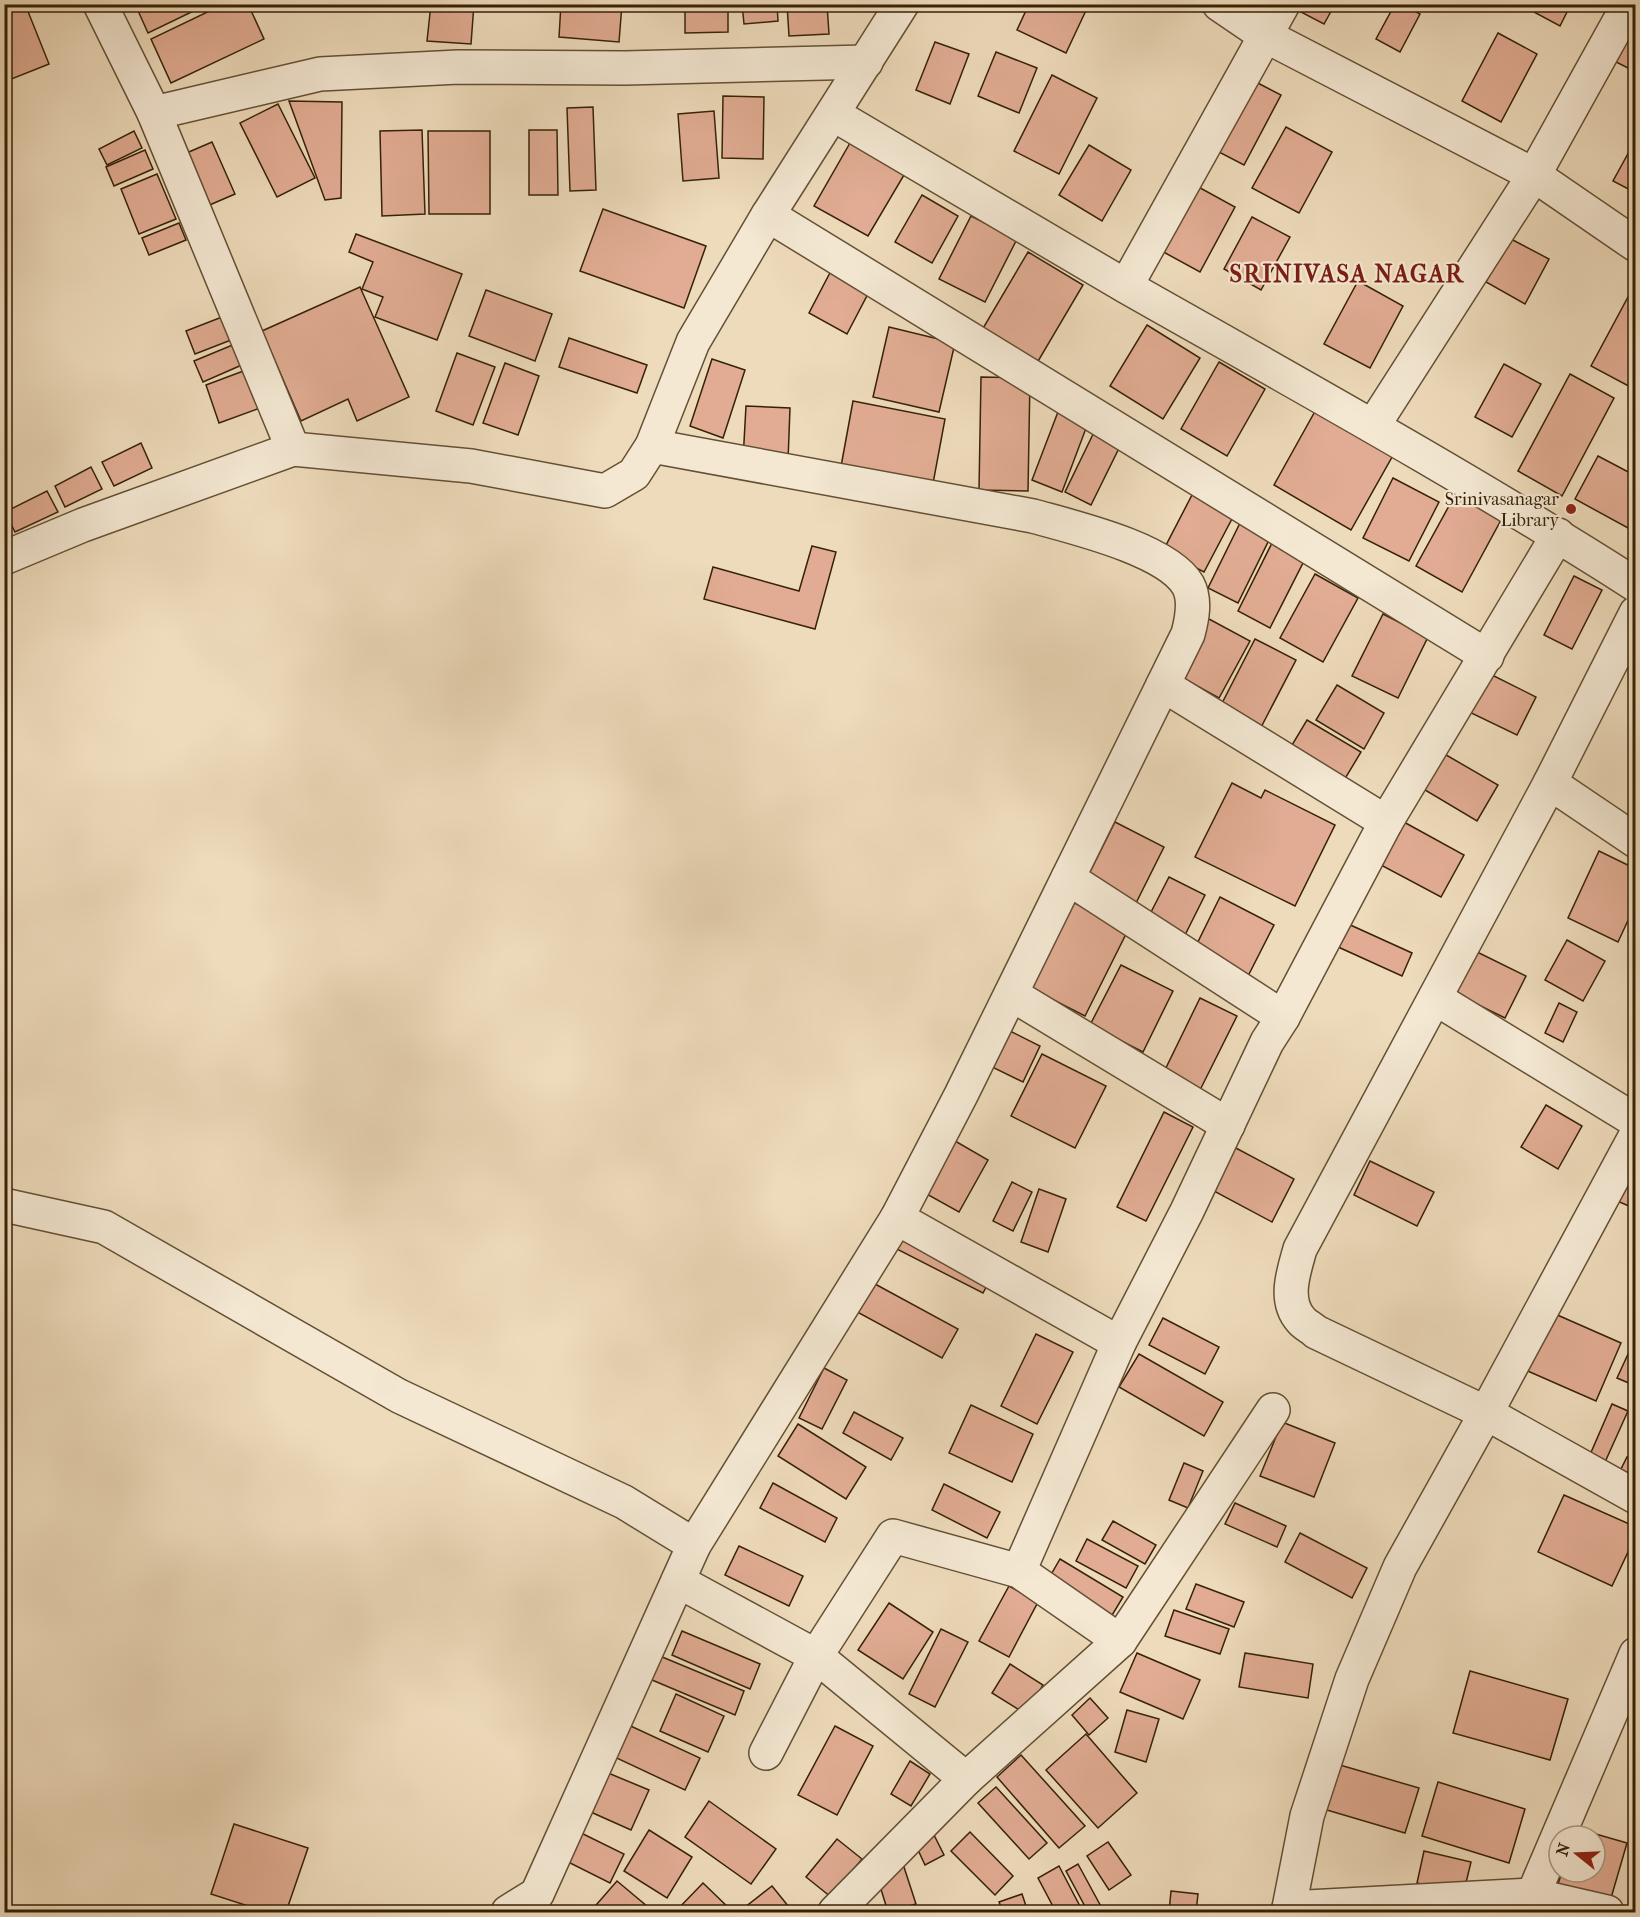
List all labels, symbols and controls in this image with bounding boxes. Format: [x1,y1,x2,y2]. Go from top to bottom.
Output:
district label: SRINIVASA NAGAR [1230,260,1465,288]
place label: Srinivasanagar Library [1445,489,1560,531]
marker: Srinivasanagar Library [1564,502,1578,516]
north arrow [1547,1824,1607,1884]
text: N [1552,1840,1574,1858]

